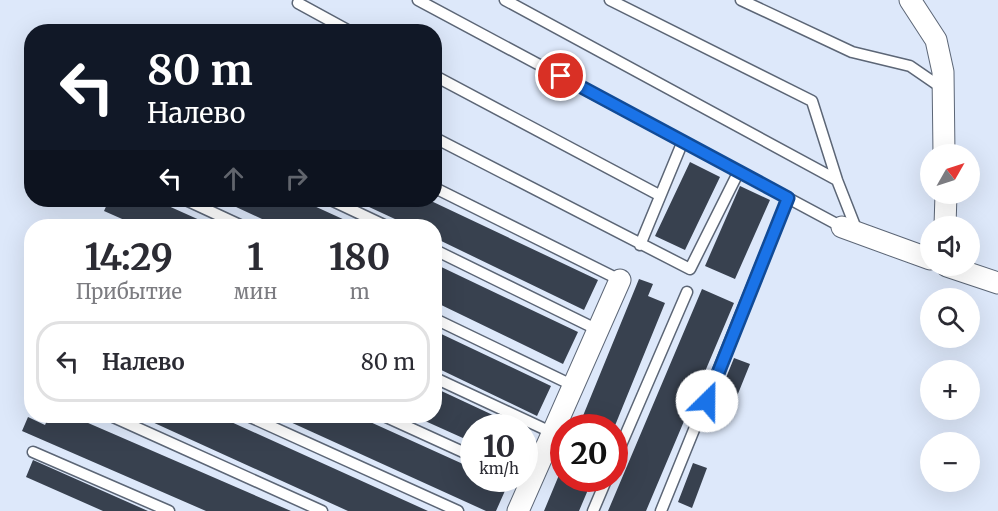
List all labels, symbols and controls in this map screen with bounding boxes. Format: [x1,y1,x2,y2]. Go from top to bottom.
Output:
text: 80 m [147,44,253,96]
icon: left [48,48,126,126]
pin [535,50,586,101]
icon: arrive [544,59,577,92]
text: Налево [147,96,245,130]
north arrow [920,144,980,204]
map controls [920,144,980,492]
icon: left [154,162,187,195]
icon: ahead [217,162,250,195]
icon: right [280,162,313,195]
button: sound [920,216,980,276]
text: 14:29 [85,235,173,280]
text: 1 [247,235,264,280]
text: 180 [329,235,390,280]
text: Прибытие [76,279,182,304]
text: мин [234,279,277,304]
text: m [350,279,370,304]
button: search [920,288,980,348]
icon: left [51,345,84,378]
text: Налево [102,348,185,376]
text: 80 m [361,348,415,376]
button: + [920,360,980,420]
position arrow [675,369,739,433]
speed limit sign: 20 [550,414,628,492]
text: 10 [483,427,515,465]
button: − [920,432,980,492]
text: km/h [479,459,519,478]

